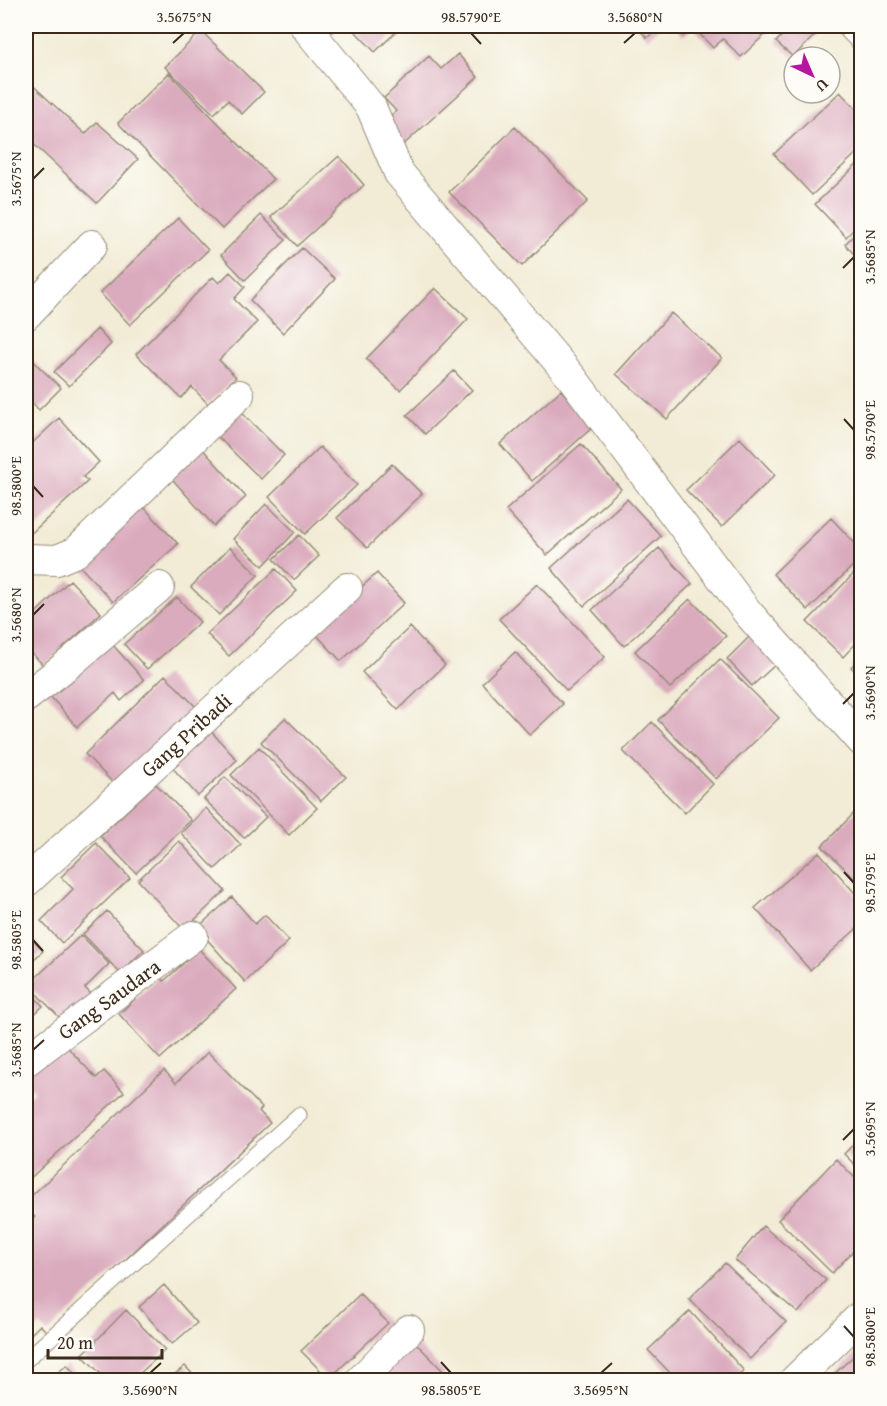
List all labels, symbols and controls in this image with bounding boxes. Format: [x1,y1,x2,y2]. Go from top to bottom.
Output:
text: 3.5675°N [157,6,212,27]
text: 98.5790°E [441,6,501,27]
text: 3.5680°N [608,6,663,27]
north arrow [782,45,842,105]
text: U [810,73,835,98]
text: 3.5675°N [5,151,26,206]
text: 3.5685°N [859,229,880,284]
text: 98.5790°E [859,400,880,460]
text: 98.5800°E [5,456,26,516]
text: 3.5680°N [5,587,26,642]
text: 3.5690°N [859,665,880,720]
street label: Gang Pribadi [134,686,238,784]
text: 98.5795°E [859,853,880,913]
text: 98.5805°E [5,910,26,970]
street label: Gang Saudara [51,951,167,1047]
text: 3.5685°N [5,1022,26,1077]
text: 3.5695°N [859,1101,880,1156]
text: 98.5800°E [859,1307,880,1367]
scale bar [48,1322,162,1360]
text: 20 m [57,1329,93,1356]
text: 3.5690°N [123,1379,178,1400]
text: 98.5805°E [421,1379,481,1400]
text: 3.5695°N [574,1379,629,1400]

